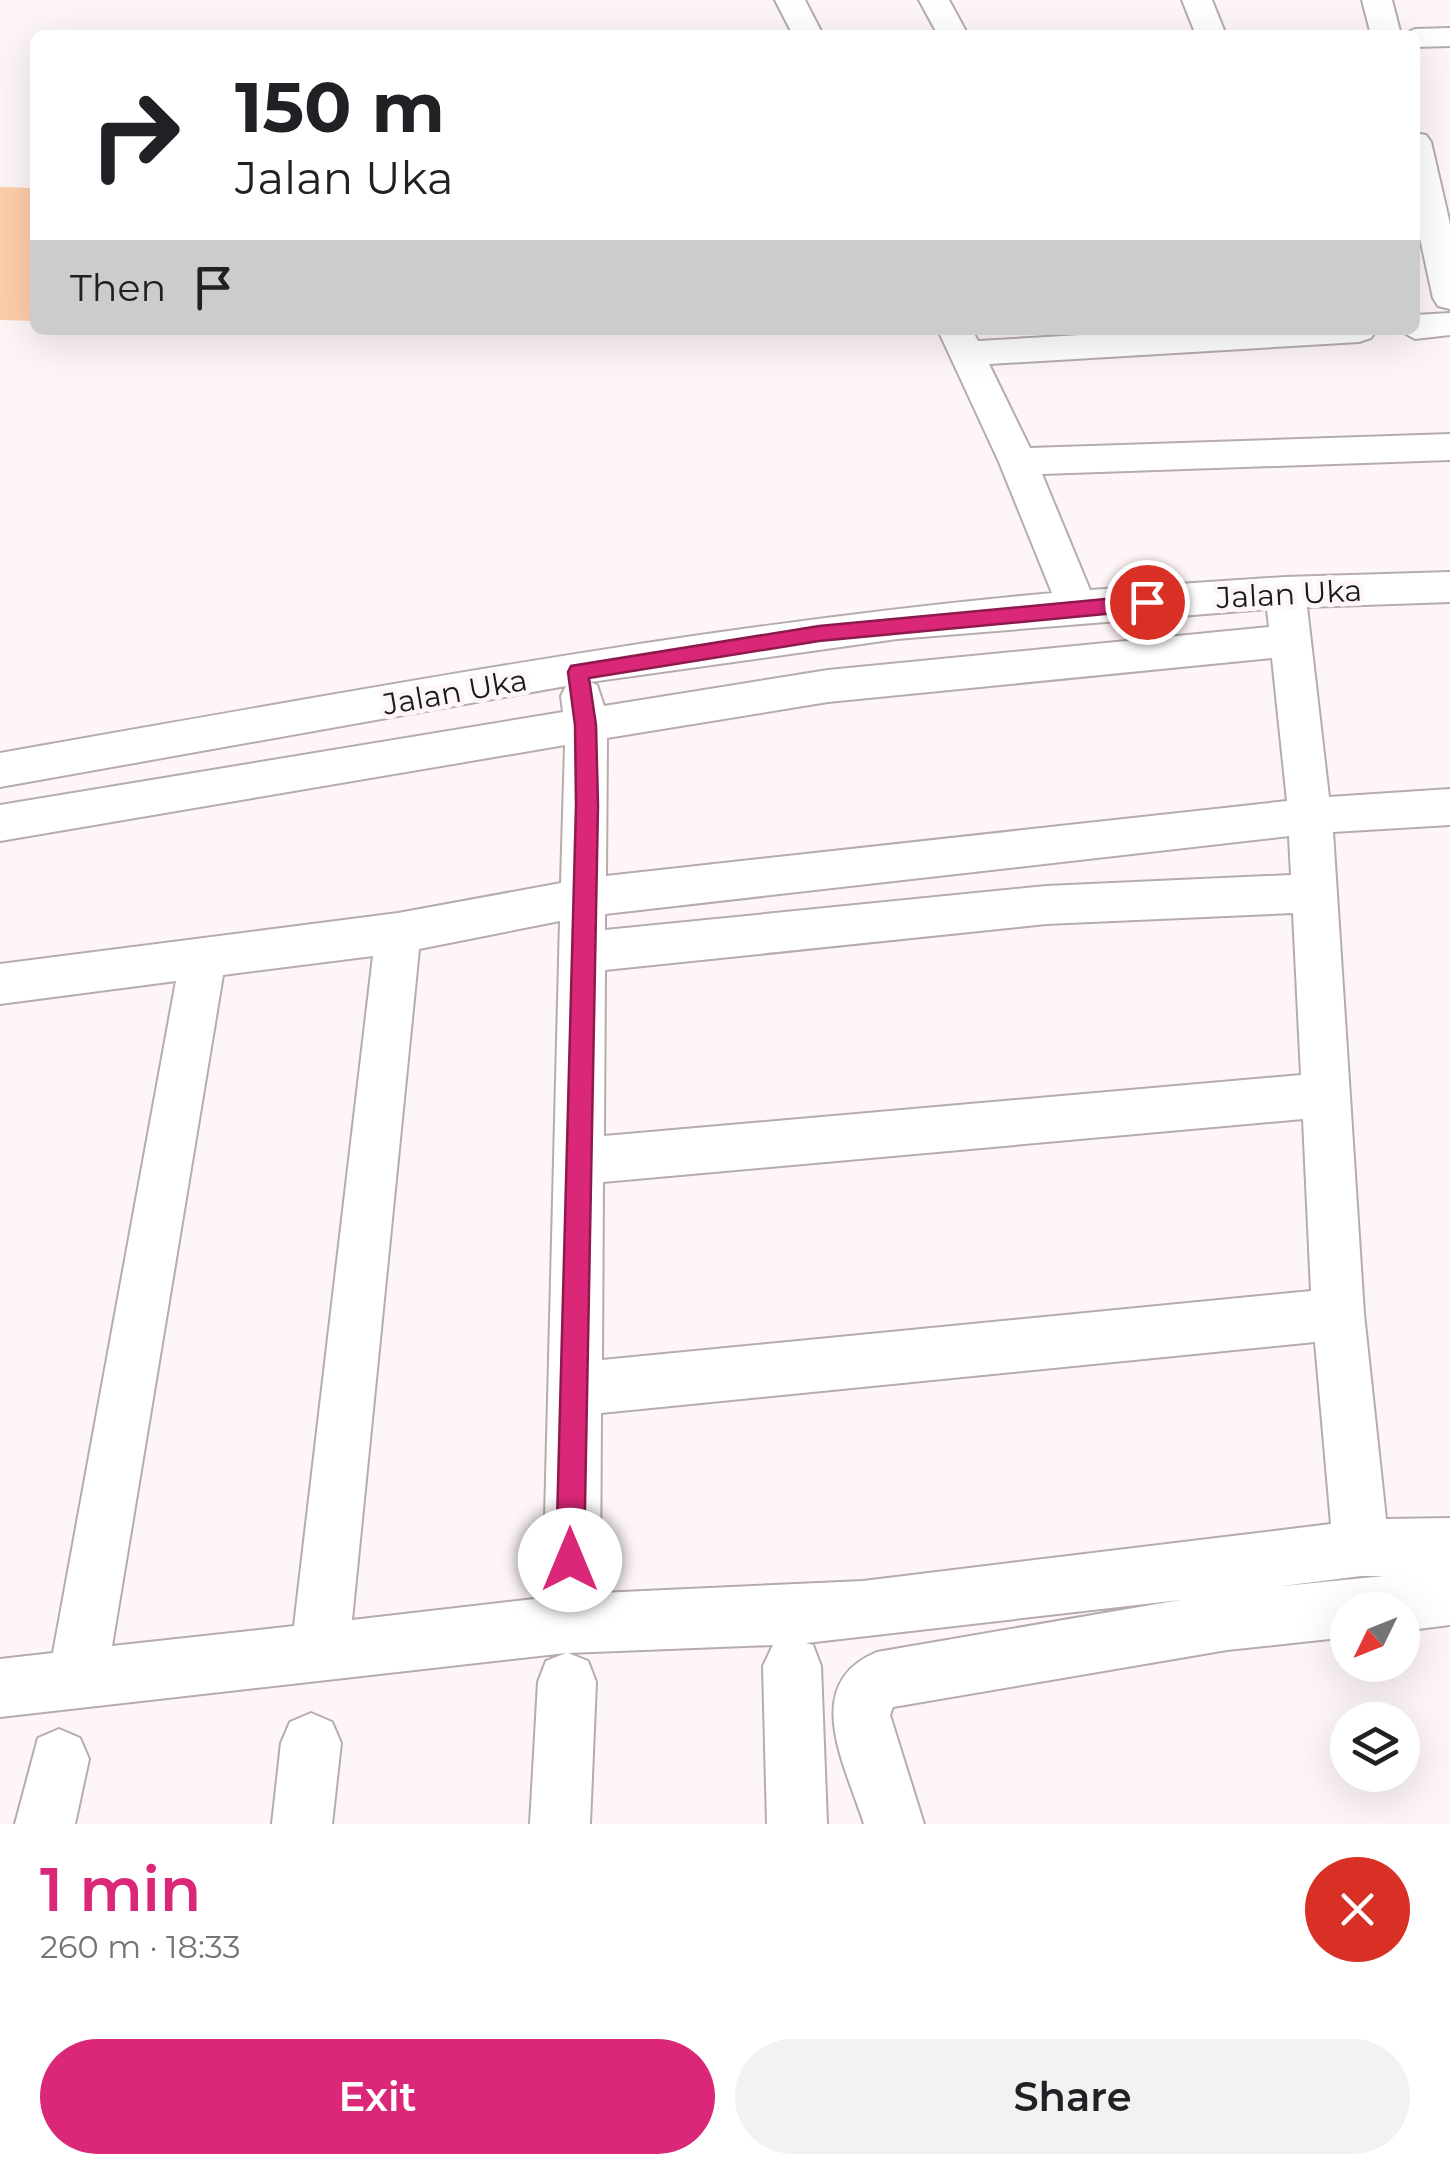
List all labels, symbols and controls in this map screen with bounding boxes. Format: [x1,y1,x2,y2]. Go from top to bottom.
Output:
text: 150 m [235,64,445,150]
icon: right [70,70,200,200]
text: Jalan Uka [235,150,454,205]
icon: arrive [186,260,241,315]
text: Then [70,264,166,311]
pin [1105,560,1190,645]
street label: Jalan Uka [1214,572,1363,616]
icon: arrive [1120,575,1175,630]
street label: Jalan Uka [379,661,530,723]
position arrow [518,1508,622,1612]
north arrow [1330,1592,1420,1682]
map controls [1330,1592,1420,1792]
button: layers [1330,1702,1420,1792]
text: 1 min [40,1853,201,1926]
button: close [1305,1857,1410,1962]
text: 260 m · 18:33 [40,1927,241,1966]
button: Exit [40,2039,715,2154]
button: Share [735,2039,1410,2154]

